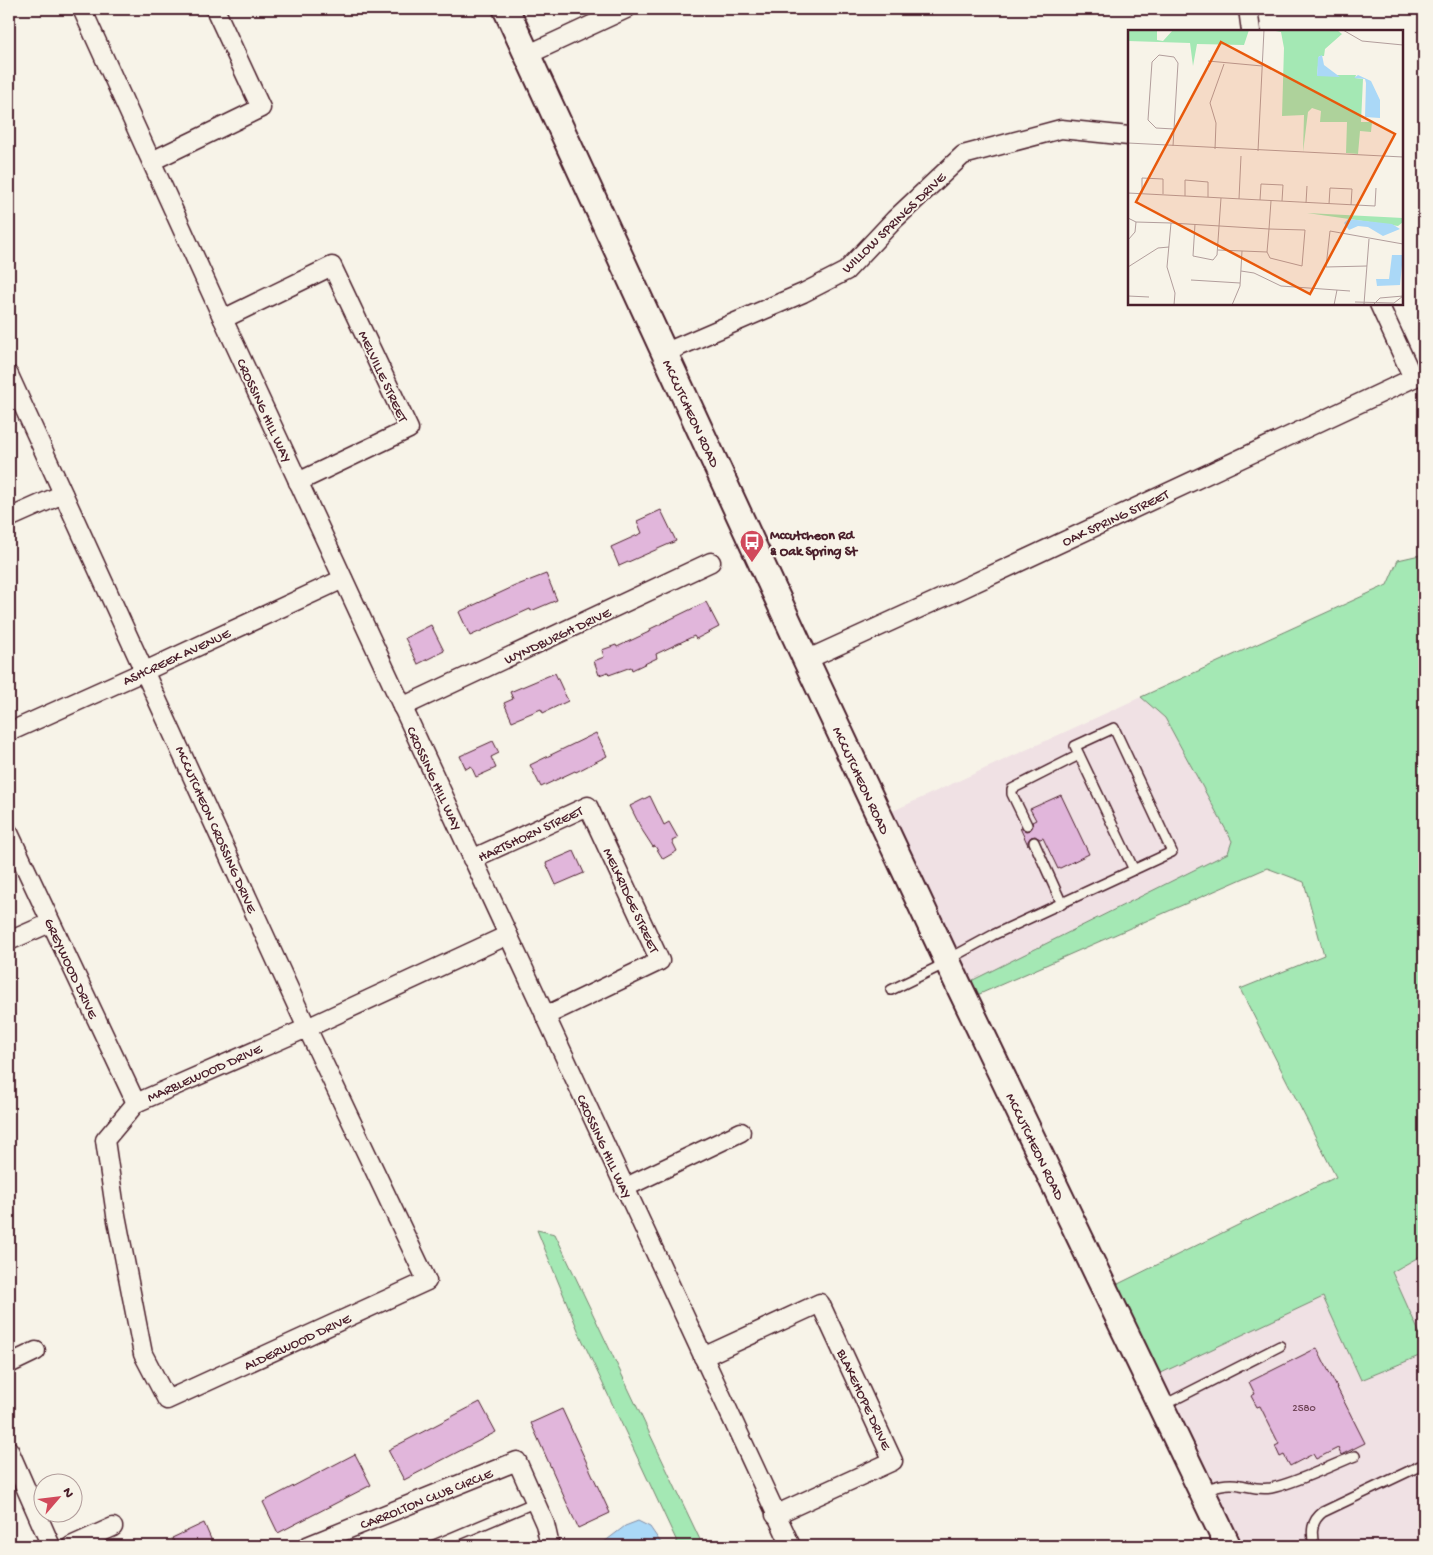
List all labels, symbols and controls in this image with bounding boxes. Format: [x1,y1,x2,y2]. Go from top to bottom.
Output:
inset map [1128,30,1403,305]
street label: WILLOW SPRINGS DRIVE [839,169,951,278]
street label: MELVILLE STREET [353,329,411,426]
street label: CROSSING HILL WAY [231,356,294,466]
street label: MCCUTCHEON ROAD [657,358,722,471]
street label: OAK SPRING STREET [1060,487,1173,551]
place label: Mccutcheon Rd & Oak Spring St [770,528,858,561]
bus stop icon: Mccutcheon Rd & Oak Spring St [739,529,765,563]
street label: WYNDBURGH DRIVE [502,605,615,669]
street label: ASHCREEK AVENUE [121,625,235,691]
street label: CROSSING HILL WAY [401,724,464,834]
street label: MCCUTCHEON ROAD [827,725,892,838]
street label: MCCUTCHEON CROSSING DRIVE [170,744,260,917]
street label: HARTSHORN STREET [476,803,587,867]
street label: MELKRIDGE STREET [598,846,662,957]
street label: GREYWOOD DRIVE [39,916,101,1023]
street label: MARBLEWOOD DRIVE [145,1041,266,1107]
street label: MCCUTCHEON ROAD [1001,1091,1067,1204]
street label: CROSSING HILL WAY [571,1092,634,1202]
street label: ALDERWOOD DRIVE [242,1310,355,1376]
street label: BLAKEHOPE DRIVE [831,1346,894,1454]
house number: 2580 [1292,1403,1316,1415]
street label: CARROLTON CLUB CIRCLE [358,1465,497,1535]
north arrow [32,1472,82,1522]
text: N [58,1485,77,1501]

